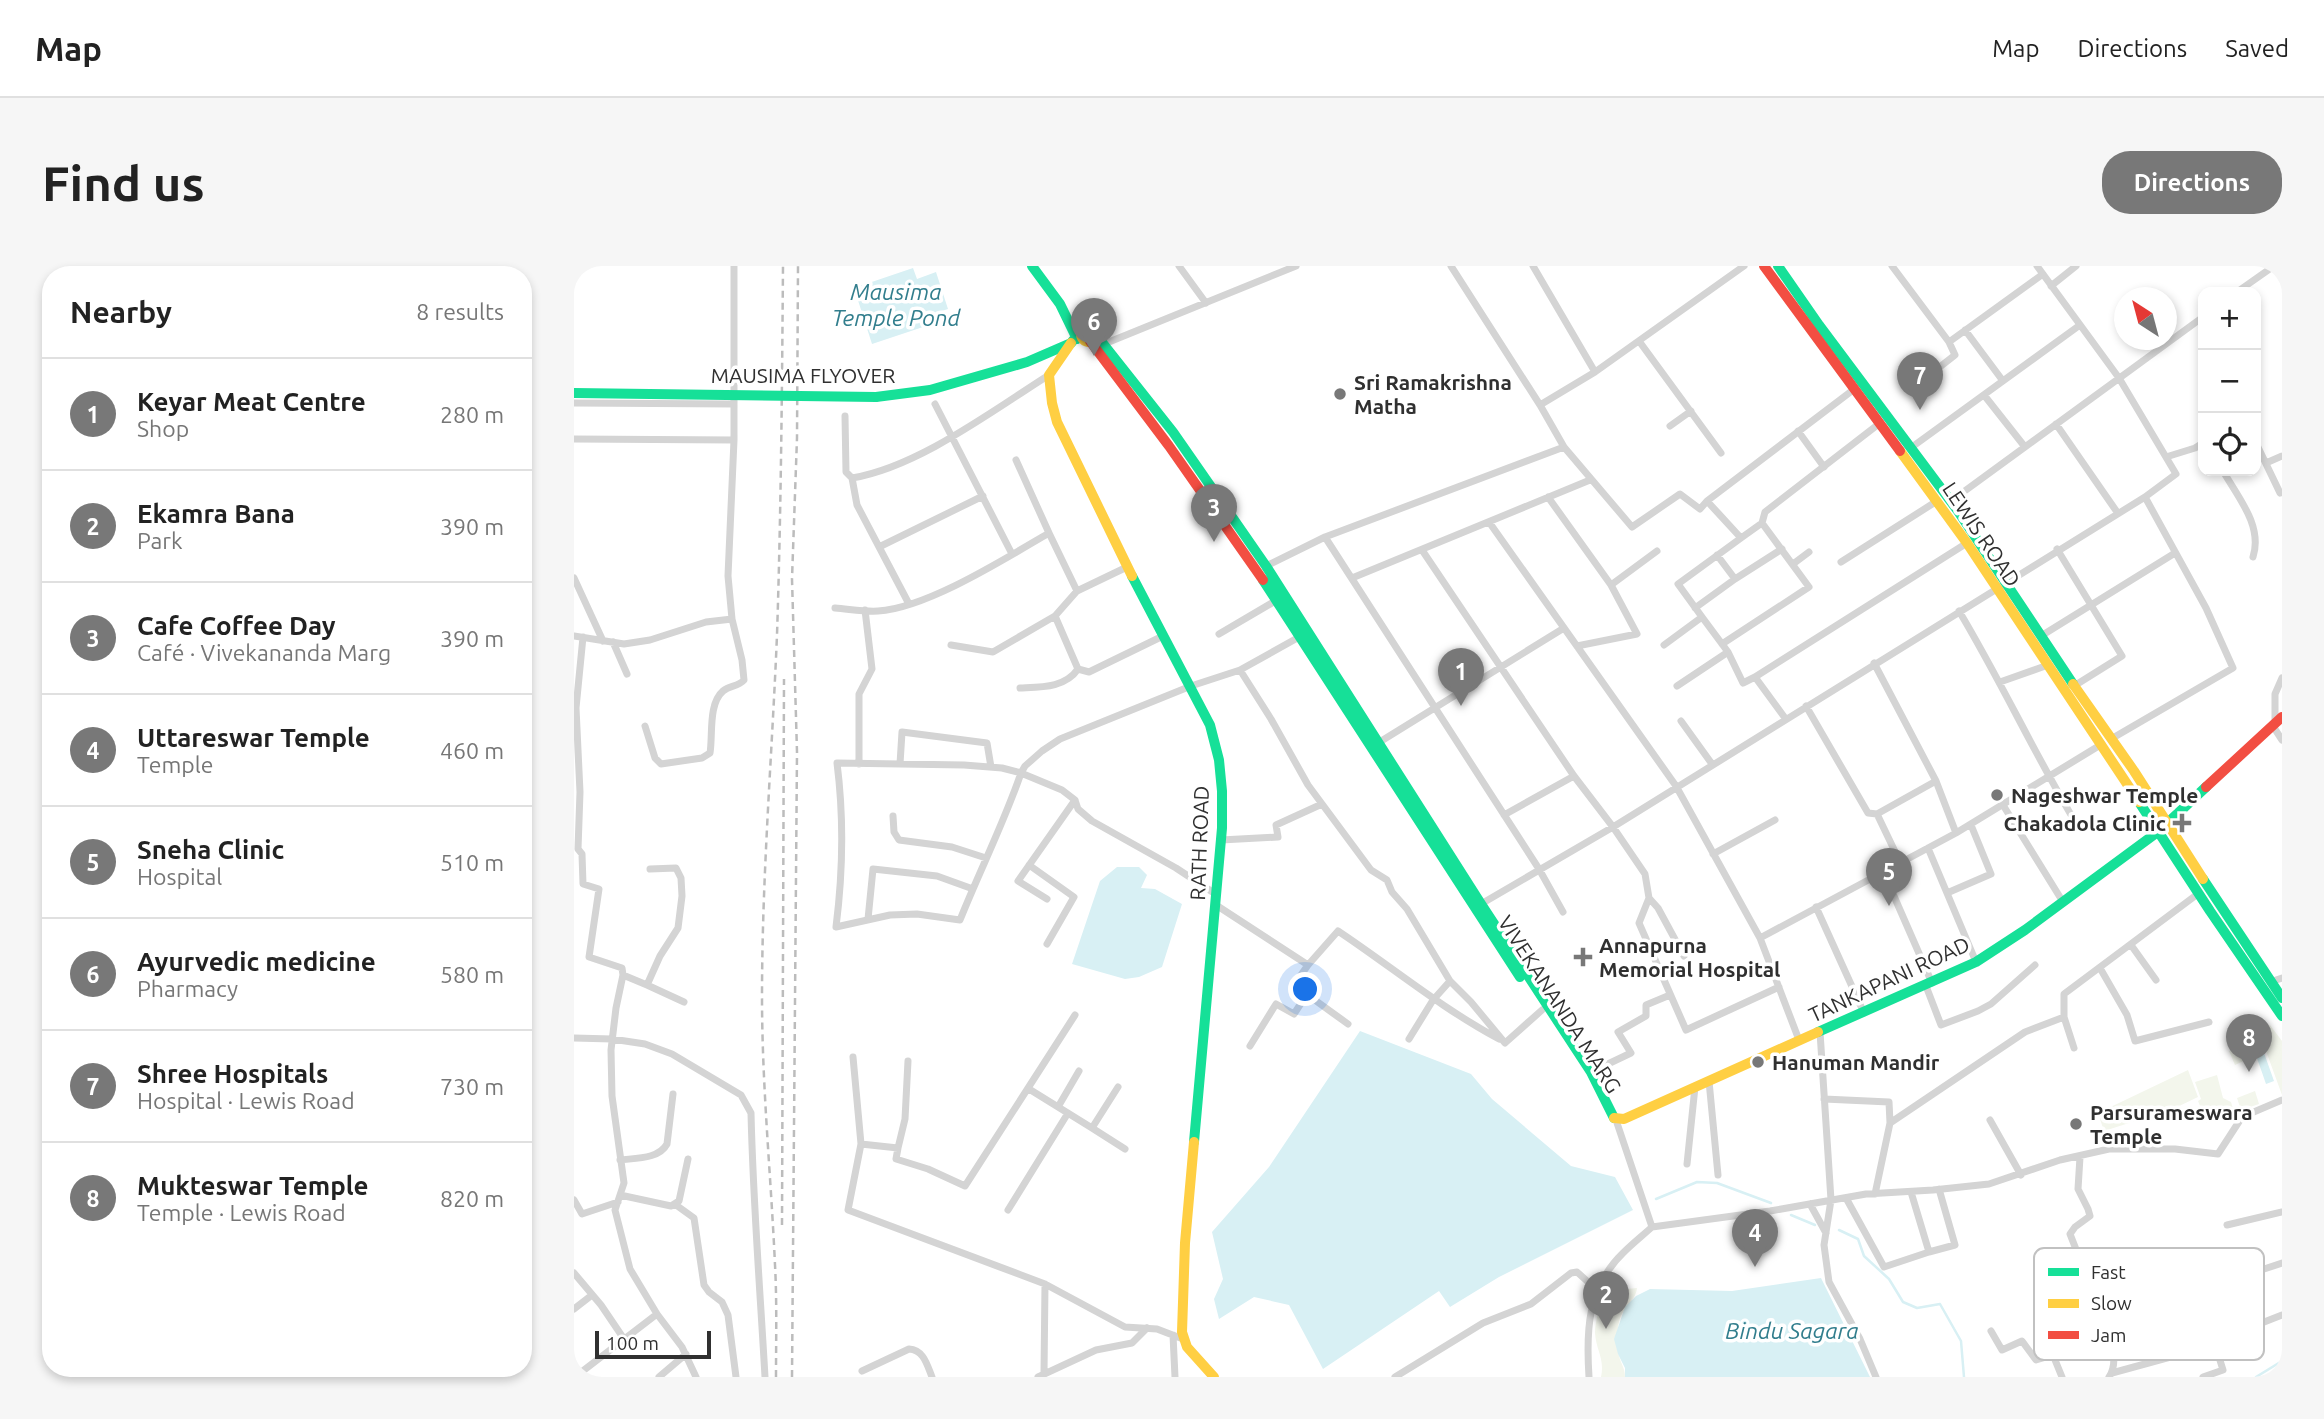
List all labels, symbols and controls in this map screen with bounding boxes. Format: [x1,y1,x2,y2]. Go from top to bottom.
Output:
text: Map [35,30,102,67]
text: Map [1992,35,2039,62]
text: Directions [2077,35,2187,62]
text: Saved [2225,35,2289,62]
button: Directions [2102,151,2282,214]
text: Find us [42,155,205,210]
water label: Mausima Temple Pond [832,279,962,330]
north arrow [2114,287,2177,350]
map controls [2198,287,2261,476]
button: + [2198,287,2261,350]
text: Nearby [70,295,172,329]
pin: 6 [1071,298,1117,356]
text: 8 results [416,299,504,324]
button: − [2198,350,2261,413]
pin: 7 [1897,352,1943,410]
street label: MAUSIMA FLYOVER [711,363,895,387]
place label: Sri Ramakrishna Matha [1354,370,1512,418]
marker: Sri Ramakrishna Matha [1332,386,1348,402]
text: Keyar Meat Centre [137,387,366,416]
text: 1 [87,402,99,427]
text: 280 m [440,402,504,427]
button: locate [2198,413,2261,476]
text: Shop [137,416,189,441]
street label: LEWIS ROAD [1938,477,2026,591]
pin: 3 [1191,484,1237,542]
text: Ekamra Bana [137,499,295,528]
text: 2 [87,514,99,539]
text: 390 m [440,514,504,539]
text: Park [137,528,183,553]
text: Cafe Coffee Day [137,611,336,640]
text: 3 [87,626,99,651]
text: 390 m [440,626,504,651]
text: Café · Vivekananda Marg [137,640,391,665]
pin: 1 [1438,648,1484,706]
text: Uttareswar Temple [137,723,370,752]
text: 4 [87,738,99,763]
text: 460 m [440,738,504,763]
text: Temple [137,752,213,777]
place label: Nageshwar Temple [2011,783,2198,807]
street label: RATH ROAD [1185,785,1213,901]
marker: Nageshwar Temple [1989,787,2005,803]
place label: Chakadola Clinic [2004,811,2166,835]
marker: Chakadola Clinic [2172,813,2192,833]
text: Sneha Clinic [137,835,284,864]
pin: 5 [1866,848,1912,906]
text: 5 [87,850,99,875]
text: 510 m [440,850,504,875]
text: Hospital [137,864,222,889]
street label: VIVEKANANDA MARG [1494,911,1626,1097]
street label: TANKAPANI ROAD [1805,931,1973,1027]
place label: Annapurna Memorial Hospital [1599,933,1780,981]
text: Ayurvedic medicine [137,947,376,976]
marker: Annapurna Memorial Hospital [1573,947,1593,967]
text: 6 [87,962,99,987]
text: 580 m [440,962,504,987]
your location [1288,972,1322,1006]
text: Pharmacy [137,976,238,1001]
pin: 8 [2226,1014,2272,1072]
place label: Hanuman Mandir [1772,1050,1940,1074]
marker: Hanuman Mandir [1750,1054,1766,1070]
text: Shree Hospitals [137,1059,328,1088]
text: 7 [87,1074,99,1099]
text: 730 m [440,1074,504,1099]
text: Hospital · Lewis Road [137,1088,355,1113]
place label: Parsurameswara Temple [2090,1100,2253,1148]
marker: Parsurameswara Temple [2068,1116,2084,1132]
text: Mukteswar Temple [137,1171,369,1200]
text: 8 [87,1186,99,1211]
text: 820 m [440,1186,504,1211]
text: Temple · Lewis Road [137,1200,346,1225]
pin: 4 [1732,1209,1778,1267]
legend [2034,1248,2264,1360]
text: Fast [2091,1261,2126,1283]
pin: 2 [1583,1271,1629,1329]
text: Slow [2091,1292,2132,1314]
water label: Bindu Sagara [1725,1318,1859,1343]
text: Jam [2091,1324,2127,1346]
scale bar [595,1328,710,1360]
text: 100 m [606,1332,659,1354]

